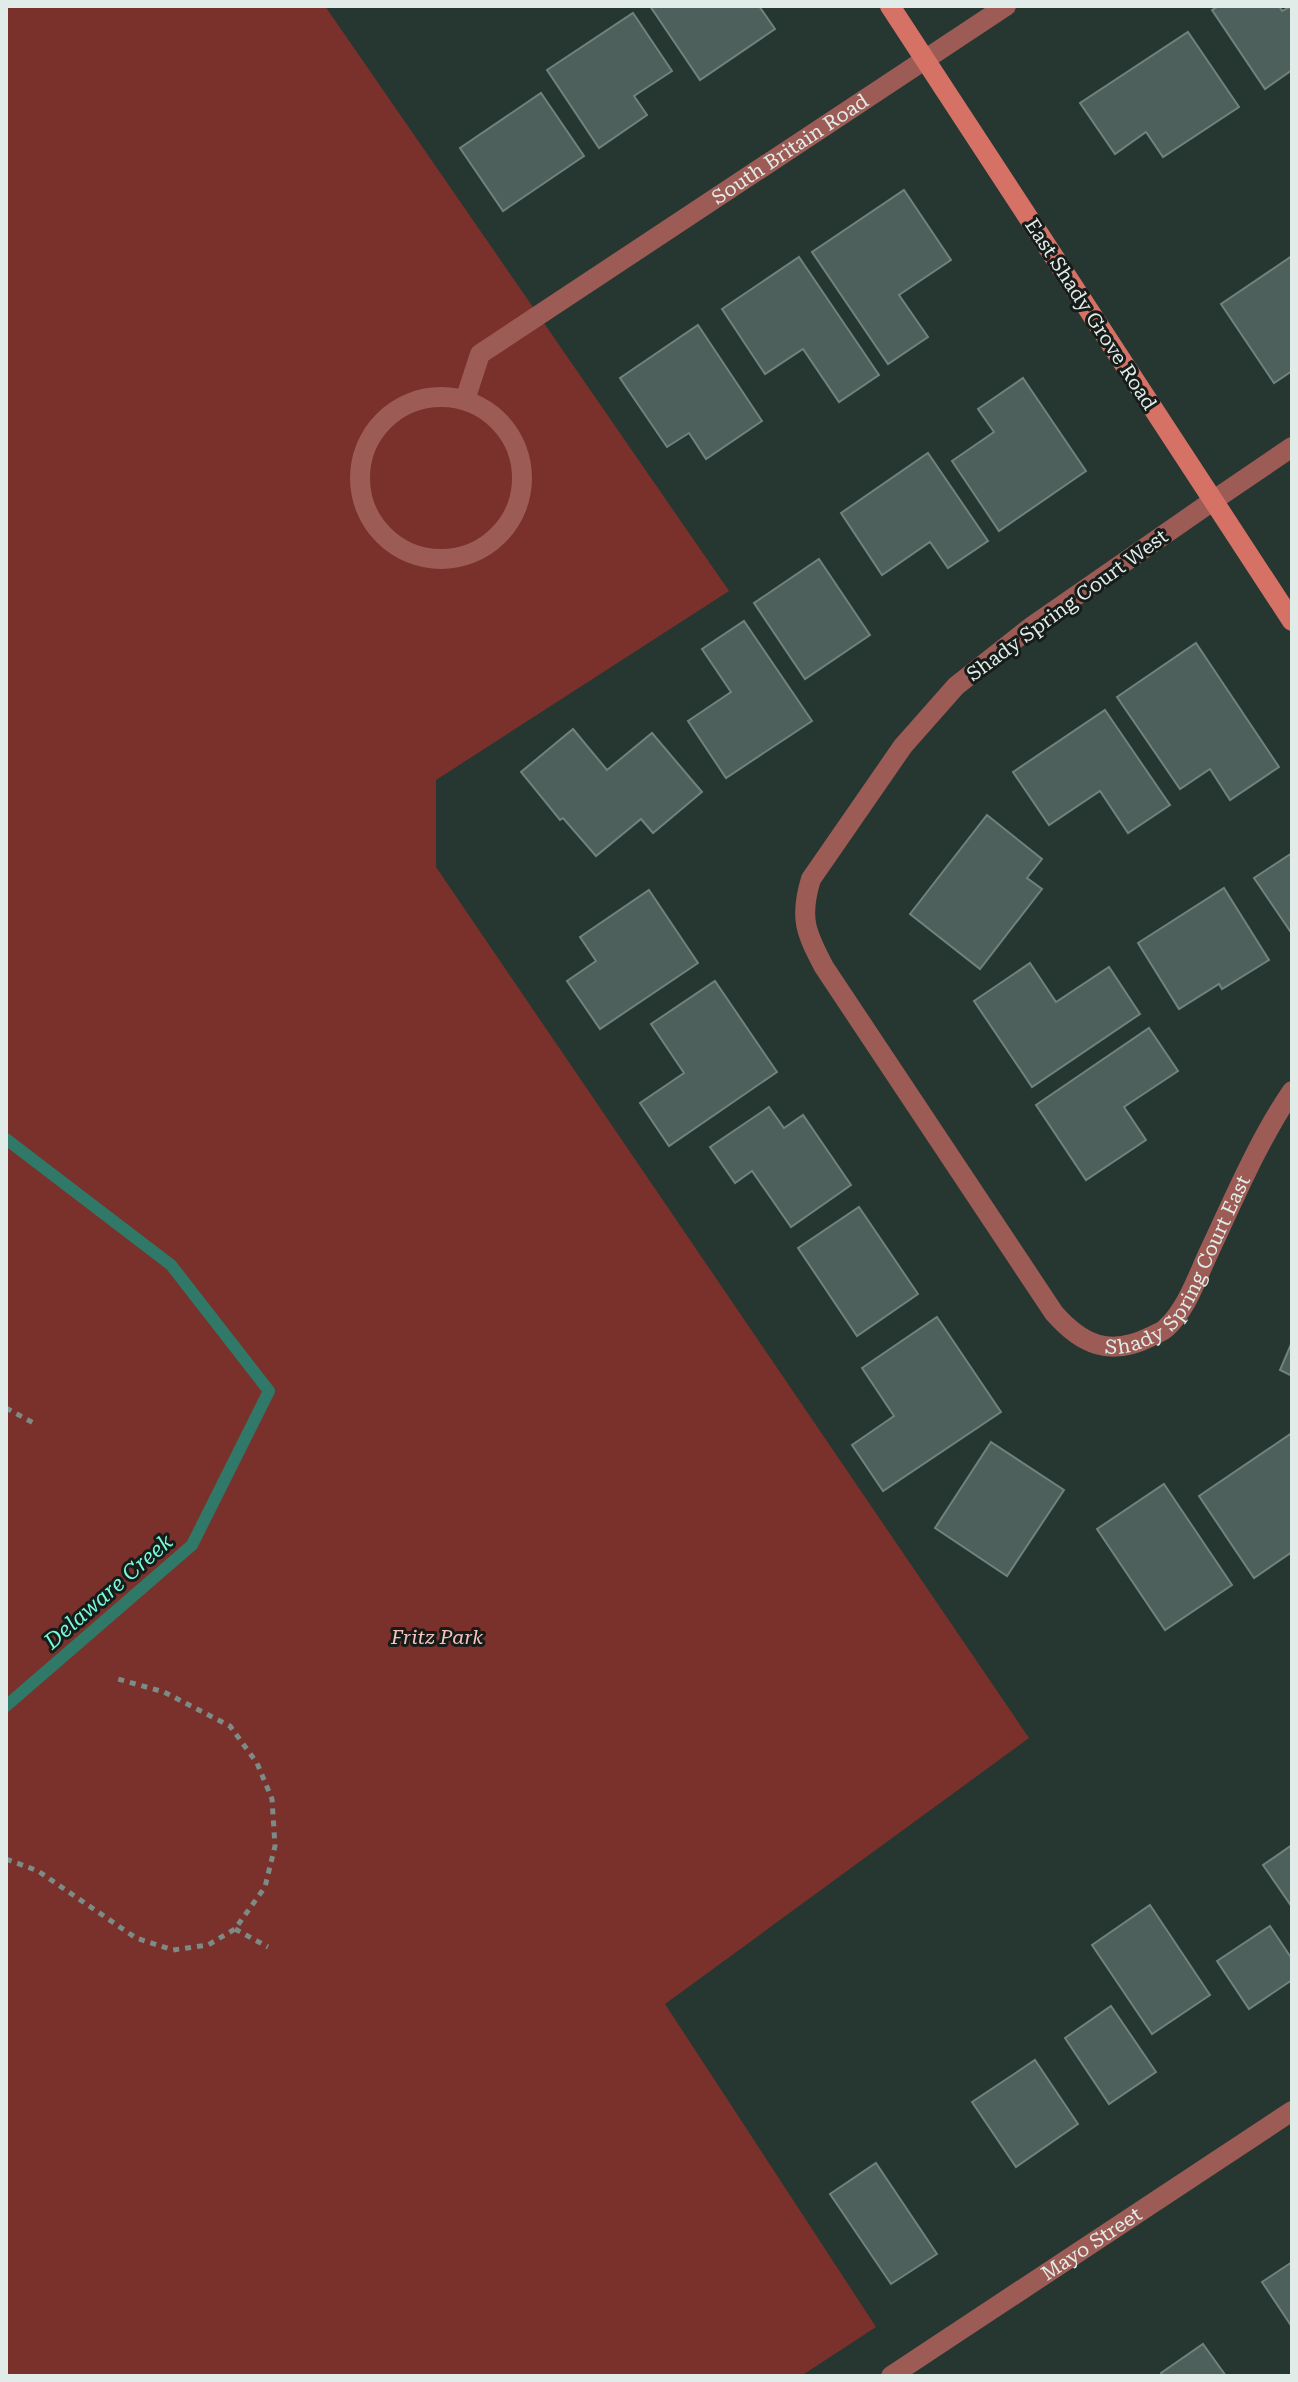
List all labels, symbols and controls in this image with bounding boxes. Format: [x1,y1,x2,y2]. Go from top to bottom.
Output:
street label: South Britain Road [707,88,873,209]
street label: East Shady Grove Road [1020,214,1162,414]
street label: Shady Spring Court West [962,524,1173,686]
street label: Shady Spring Court East [1104,1171,1255,1359]
water label: Delaware Creek [38,1529,178,1655]
park label: Fritz Park [390,1625,483,1649]
street label: Mayo Street [1036,2202,1146,2286]

